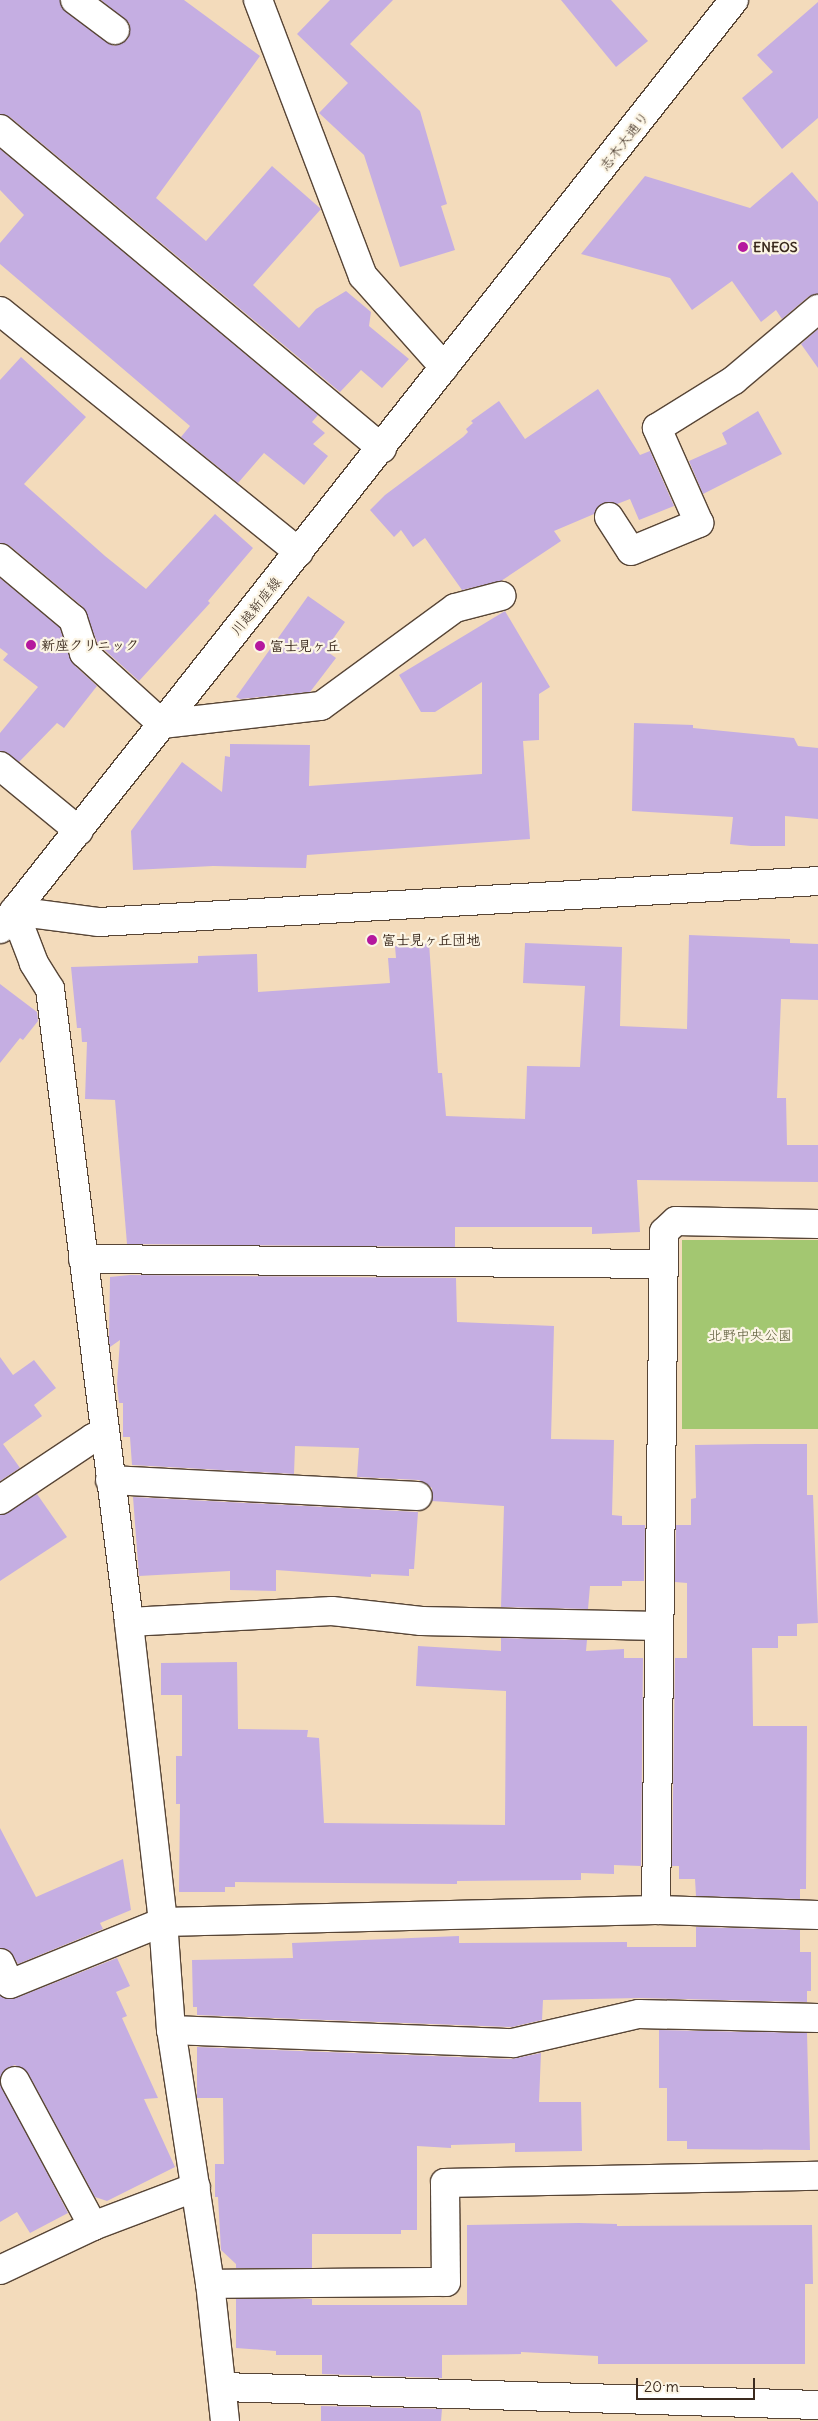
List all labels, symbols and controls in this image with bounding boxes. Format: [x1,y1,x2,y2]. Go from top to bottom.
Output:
street label: 志木大通り [596,108,652,174]
place label: ENEOS [753,239,798,255]
marker: ENEOS [737,241,749,253]
street label: 川越新座線 [227,574,285,638]
place label: 新座クリニック [41,637,139,653]
place label: 富士見ヶ丘 [270,638,340,654]
marker: 新座クリニック [25,639,37,651]
marker: 富士見ヶ丘 [254,640,266,652]
place label: 富士見ヶ丘団地 [382,932,480,948]
marker: 富士見ヶ丘団地 [366,934,378,946]
park label: 北野中央公園 [708,1327,792,1343]
scale bar [638,2368,757,2400]
text: 20 m [644,2377,679,2396]

